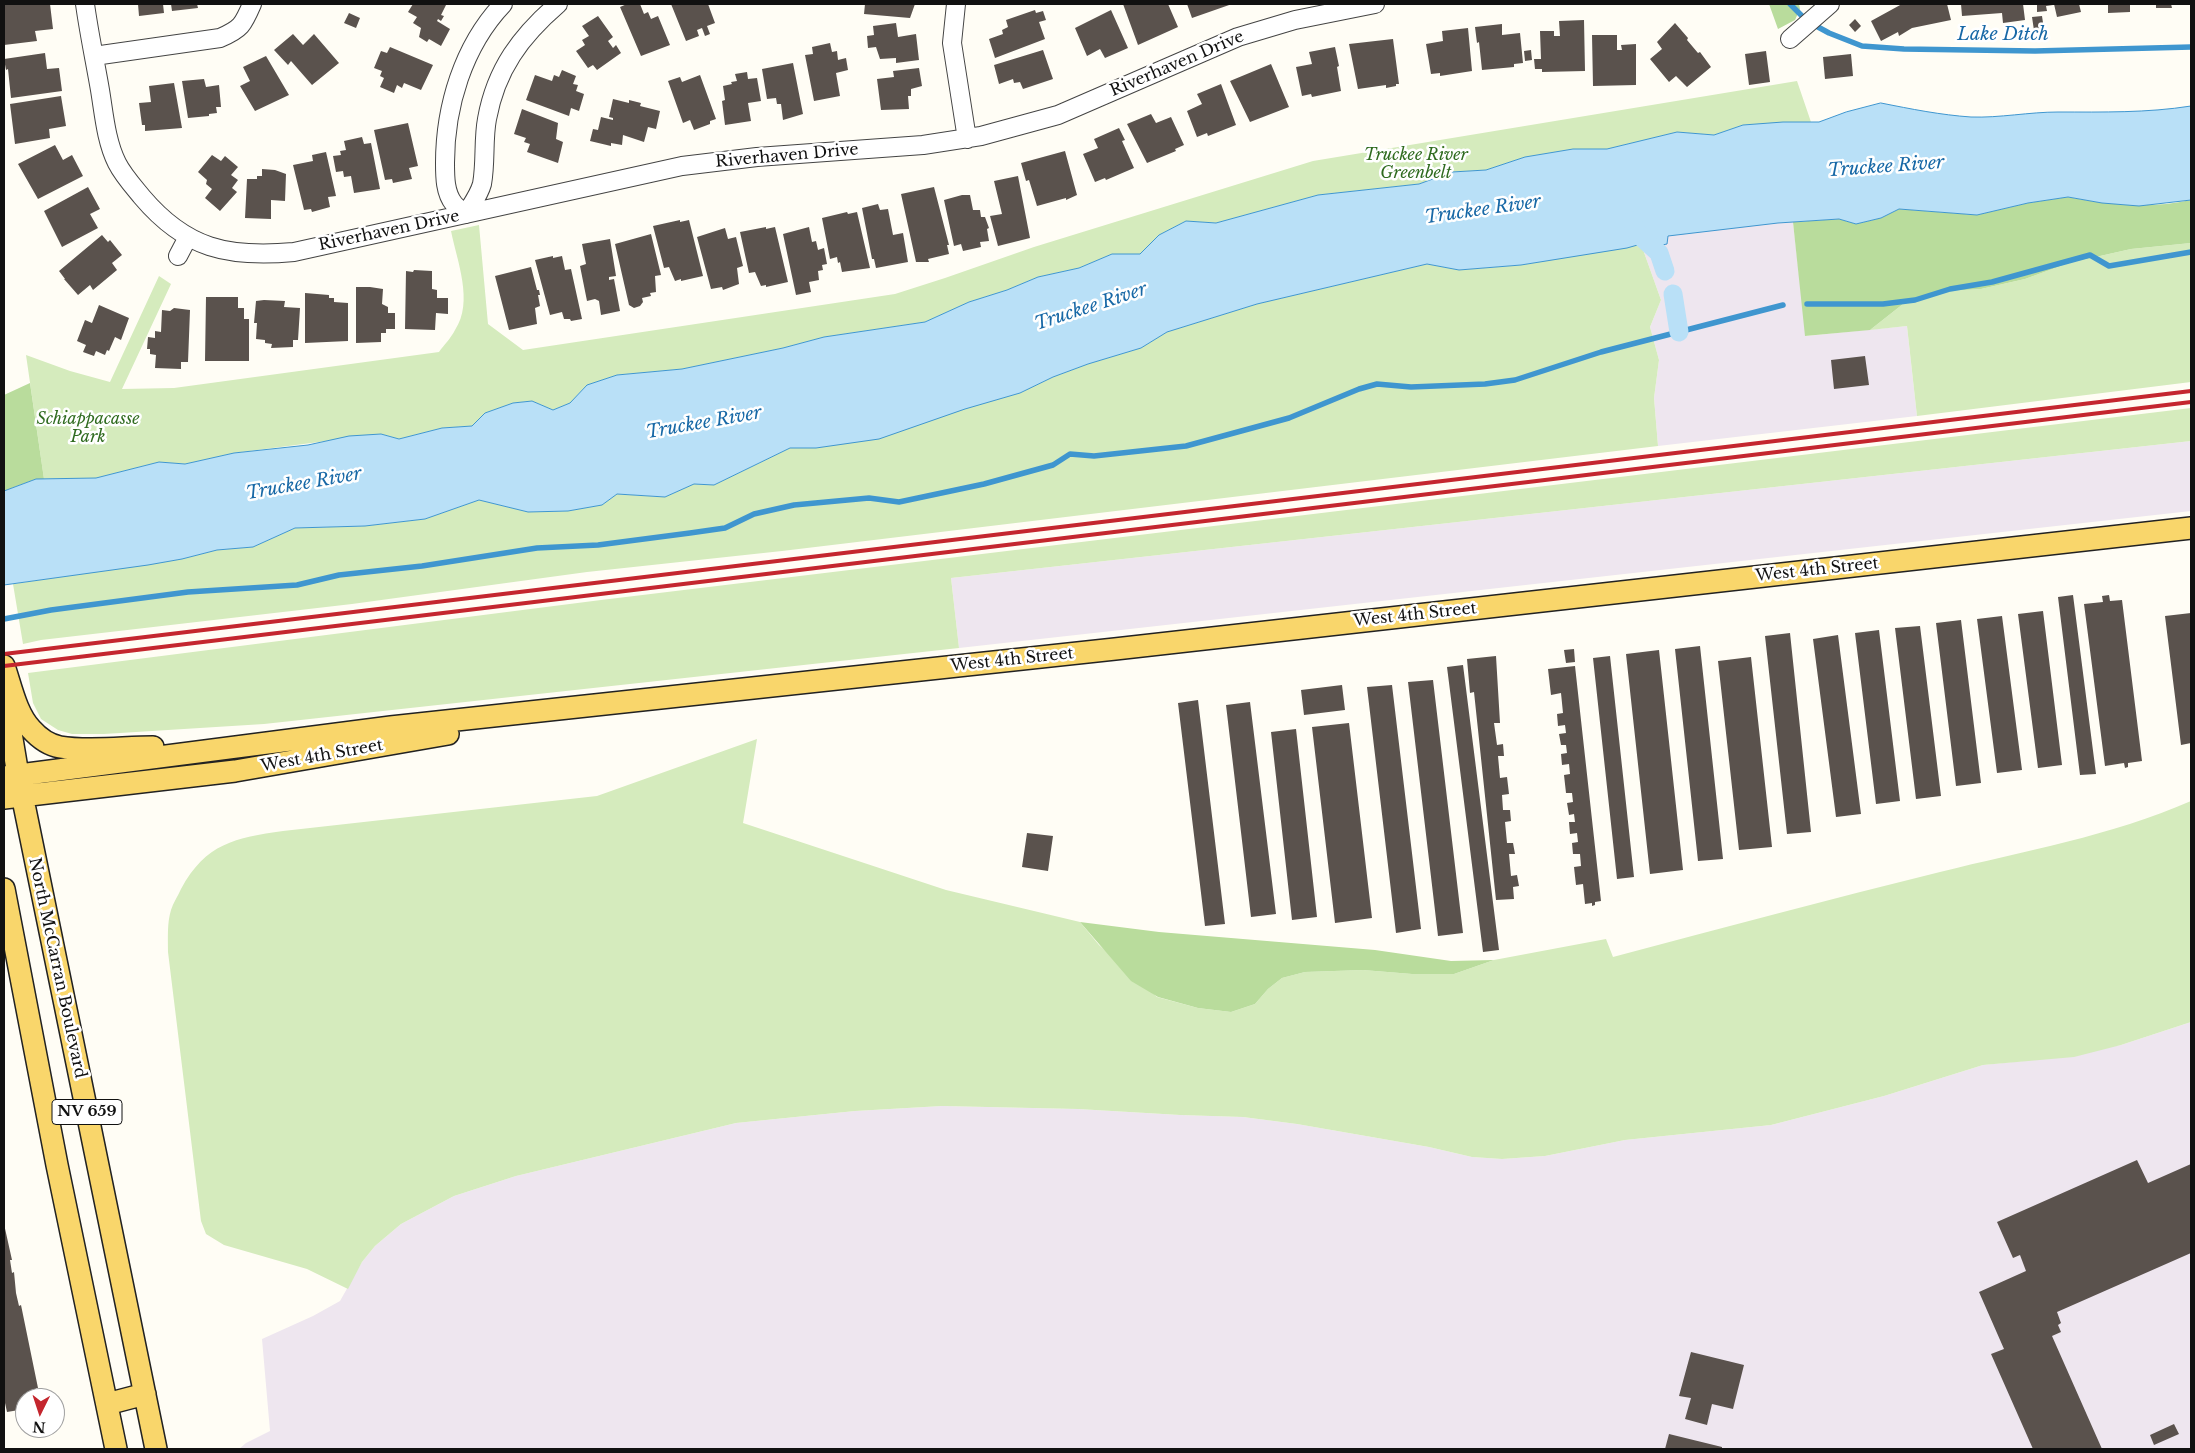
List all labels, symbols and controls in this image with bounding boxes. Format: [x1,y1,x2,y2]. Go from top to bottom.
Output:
water label: Lake Ditch [1957,24,2049,46]
street label: Riverhaven Drive [1107,27,1247,101]
street label: Riverhaven Drive [715,140,859,172]
park label: Truckee River Greenbelt [1364,145,1468,183]
water label: Truckee River [1827,152,1945,182]
water label: Truckee River [1424,191,1542,229]
street label: Riverhaven Drive [317,207,461,255]
water label: Truckee River [1032,279,1150,335]
water label: Truckee River [645,402,763,444]
park label: Schiappacasse Park [36,409,140,447]
water label: Truckee River [245,463,363,505]
street label: West 4th Street [1754,554,1880,586]
street label: West 4th Street [1352,599,1478,631]
street label: West 4th Street [949,644,1075,676]
street label: West 4th Street [259,736,385,776]
street label: North McCarran Boulevard [24,856,90,1080]
road number: NV 659 [52,1100,122,1124]
north arrow [15,1388,65,1438]
text: N [32,1418,46,1436]

